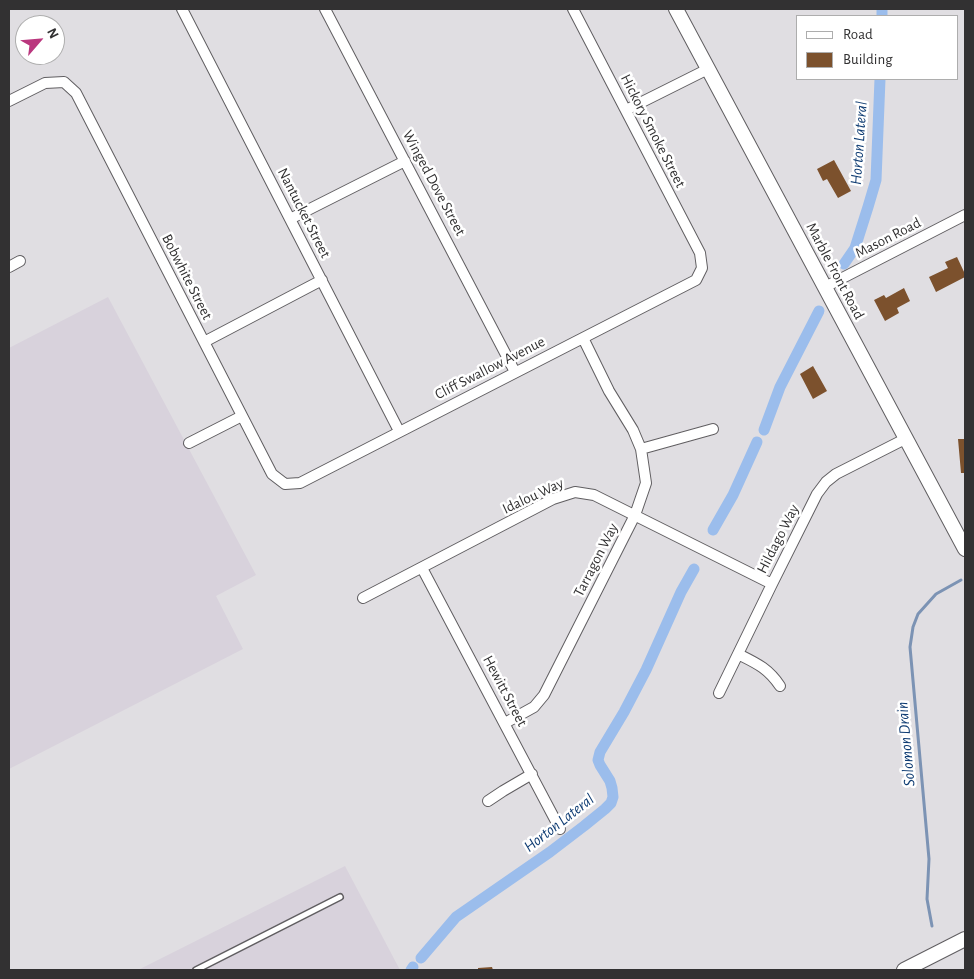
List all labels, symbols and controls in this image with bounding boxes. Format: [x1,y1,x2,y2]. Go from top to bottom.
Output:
north arrow [15,15,65,65]
legend [796,15,959,80]
text: N [44,26,61,41]
text: Road [843,27,873,42]
text: Building [843,52,893,67]
street label: Hickory Smoke Street [617,71,689,191]
water label: Horton Lateral [846,100,872,186]
street label: Winged Dove Street [399,127,469,239]
street label: Nantucket Street [274,165,334,261]
street label: Mason Road [852,214,924,262]
street label: Marble Front Road [802,220,868,322]
street label: Bobwhite Street [158,231,216,323]
street label: Cliff Swallow Avenue [432,332,548,404]
street label: Idalou Way [500,474,566,518]
street label: Hildago Way [753,501,803,577]
street label: Tarragon Way [570,520,622,600]
street label: Hewitt Street [479,652,531,730]
water label: Solomon Drain [893,701,919,787]
water label: Horton Lateral [520,790,598,856]

